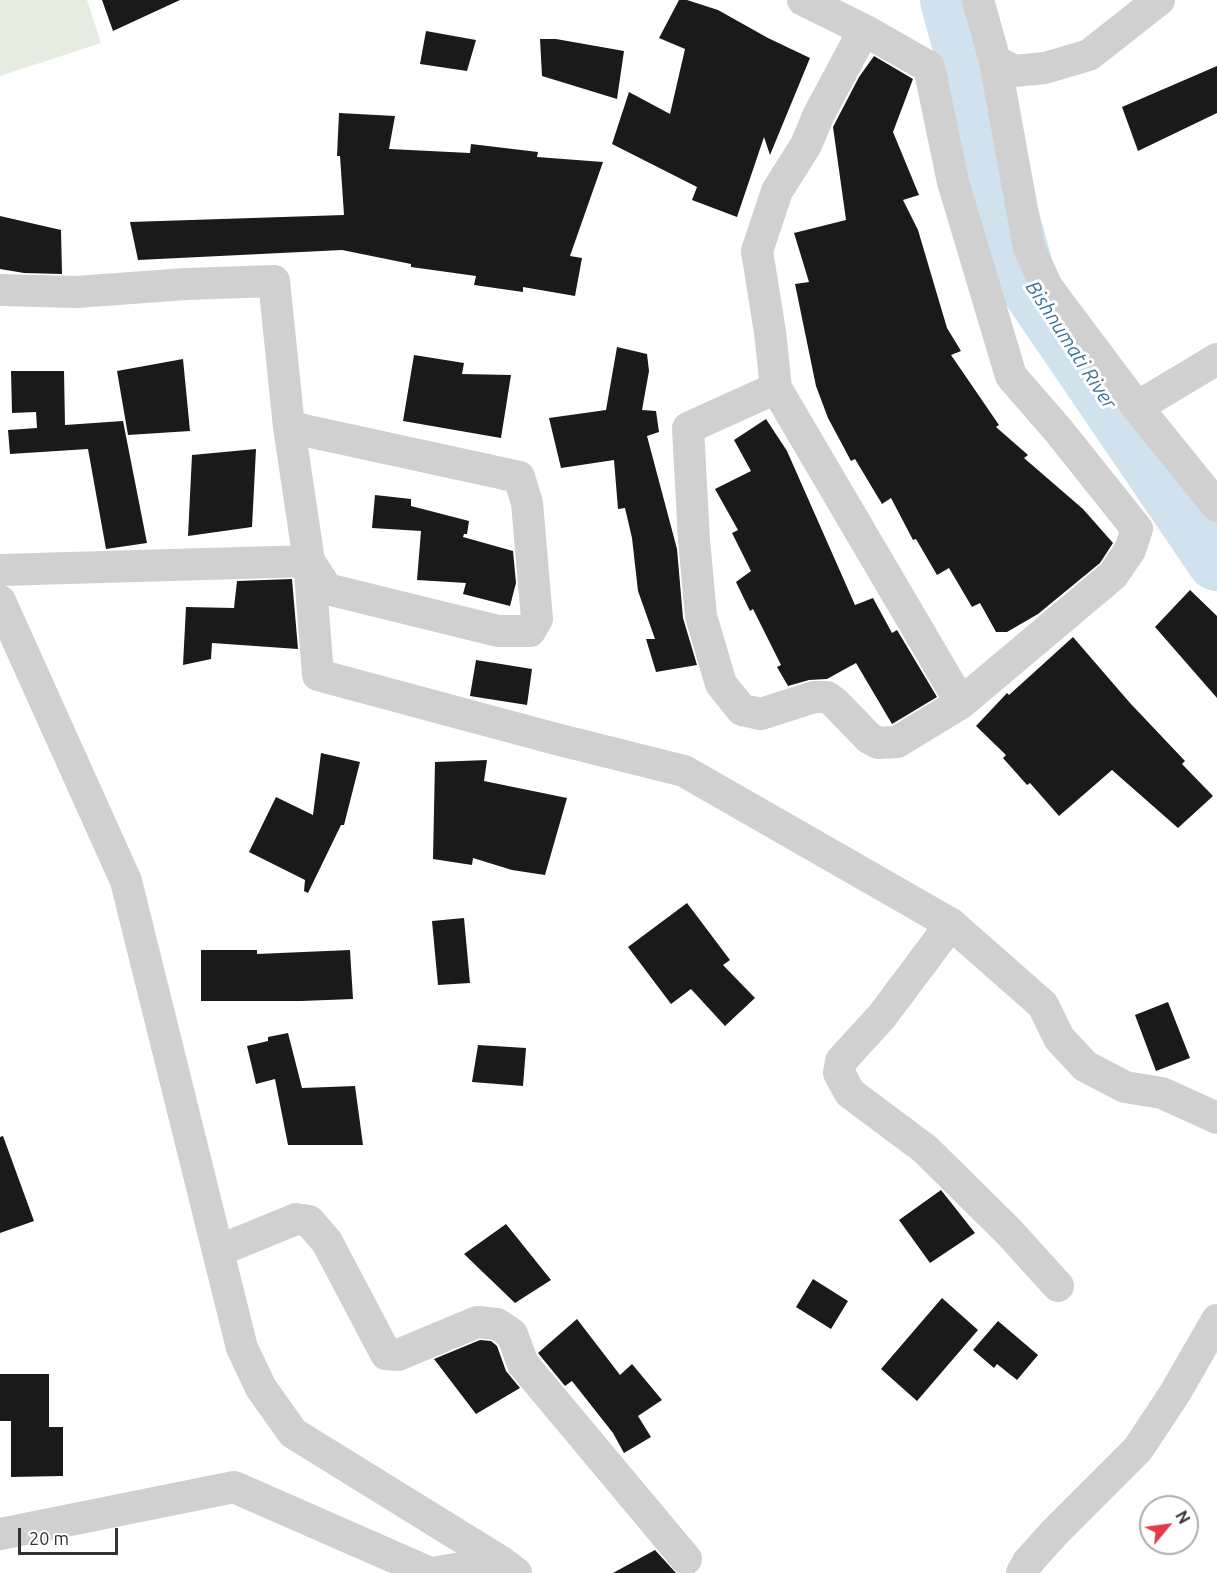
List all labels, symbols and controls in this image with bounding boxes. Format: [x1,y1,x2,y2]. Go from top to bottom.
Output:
water label: Bishnumati River [1021,276,1121,414]
north arrow [1139,1495,1199,1555]
text: N [1172,1508,1194,1527]
scale bar [21,1516,122,1554]
text: 20 m [29,1528,69,1548]

